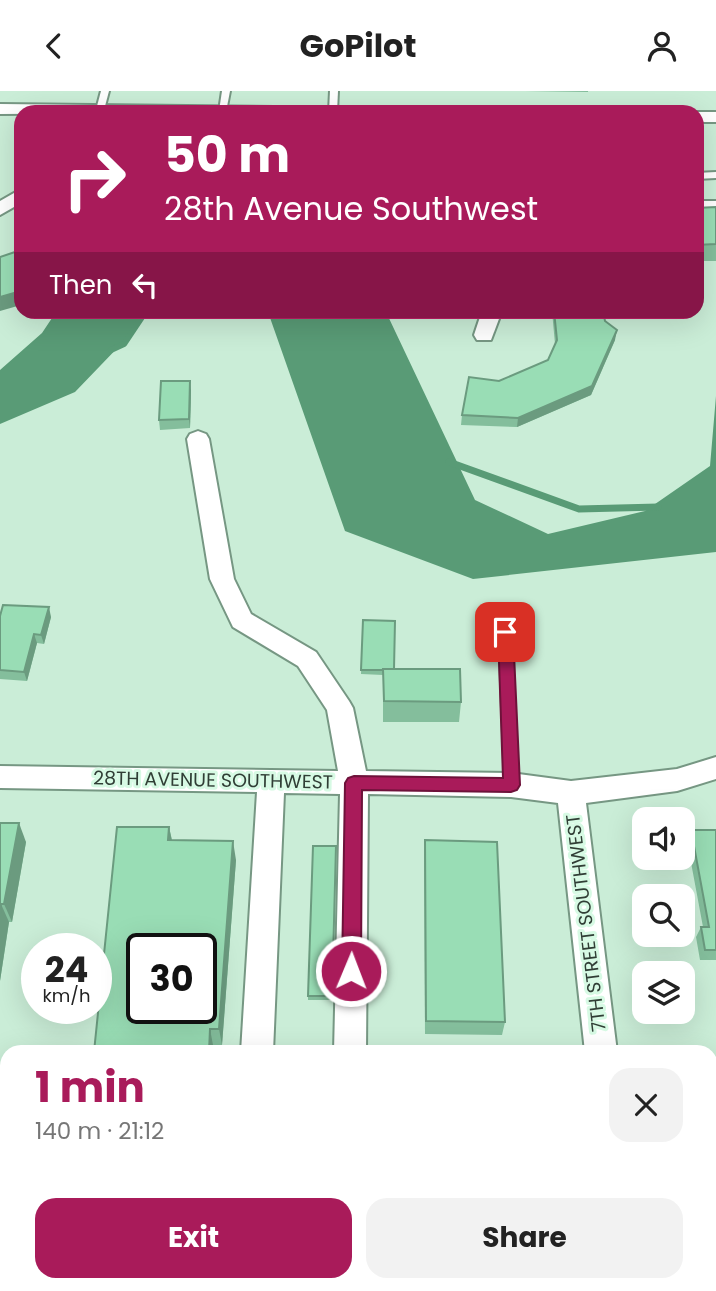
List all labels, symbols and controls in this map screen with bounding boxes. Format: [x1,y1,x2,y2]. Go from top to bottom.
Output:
text: GoPilot [300,23,417,68]
icon: back [35,27,73,65]
icon: person [643,27,681,65]
text: 50 m [164,121,290,189]
icon: right [49,133,140,224]
text: 28th Avenue Southwest [164,186,538,231]
icon: left [126,266,164,304]
text: Then [49,267,112,303]
pin [475,602,535,662]
icon: arrive [486,613,524,651]
street label: 28TH AVENUE SOUTHWEST [93,764,333,796]
map controls [632,807,695,1024]
button: sound [632,807,695,870]
street label: 7TH STREET SOUTHWEST [559,813,613,1033]
button: search [632,884,695,947]
speed limit sign: 30 [126,933,217,1024]
position arrow [314,934,388,1008]
text: 24 [45,945,88,994]
button: layers [632,961,695,1024]
text: km/h [43,983,90,1008]
text: 1 min [35,1058,145,1117]
button: close [609,1068,683,1142]
text: 140 m · 21:12 [35,1115,164,1147]
button: Exit [35,1198,352,1278]
button: Share [366,1198,683,1278]

